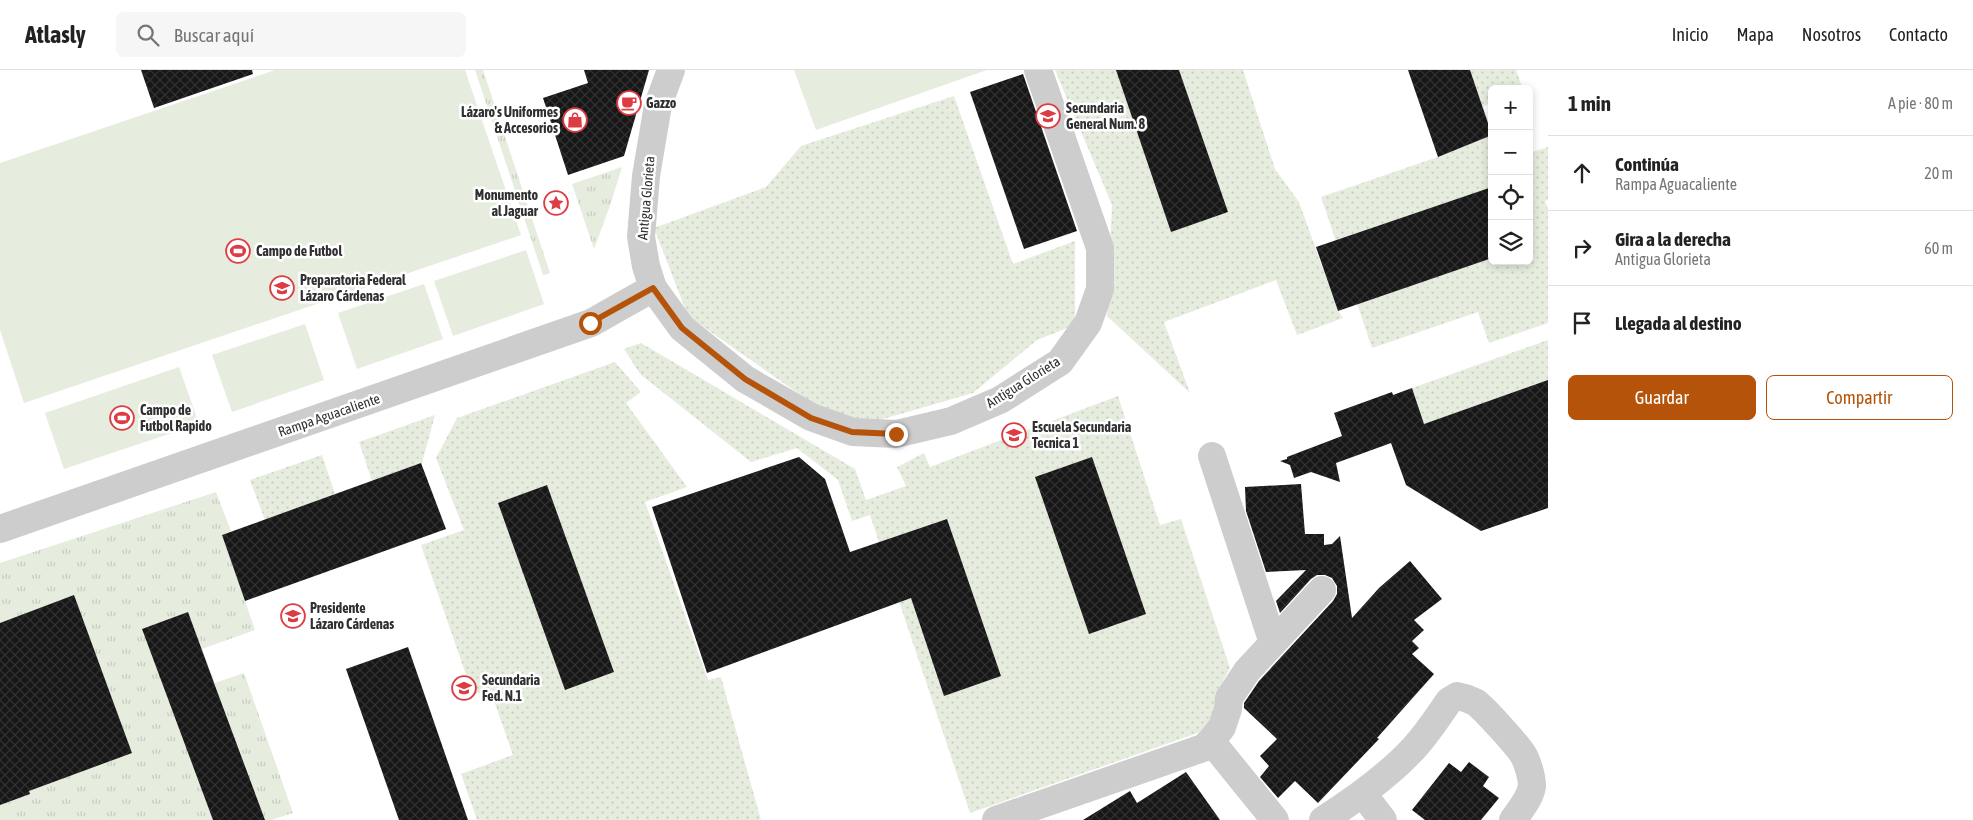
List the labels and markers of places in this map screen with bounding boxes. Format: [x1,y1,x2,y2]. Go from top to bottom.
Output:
cafe icon: Gazzo [616,90,642,116]
place label: Gazzo [646,95,677,111]
place label: Secundaria General Num. 8 [1066,100,1145,132]
school or university icon: Secundaria General Num. 8 [1035,103,1061,129]
place label: Lázaro's Uniformes & Accesorios [461,104,558,136]
shop icon: Lázaro's Uniformes & Accesorios [562,107,588,133]
place label: Monumento al Jaguar [475,187,539,219]
place icon: Monumento al Jaguar [543,190,569,216]
sports icon: Campo de Futbol [225,238,251,264]
place label: Campo de Futbol [256,243,342,259]
place label: Preparatoria Federal Lázaro Cárdenas [300,272,406,304]
school or university icon: Preparatoria Federal Lázaro Cárdenas [269,275,295,301]
place label: Campo de Futbol Rapido [140,402,212,434]
sports icon: Campo de Futbol Rapido [109,405,135,431]
place label: Escuela Secundaria Tecnica 1 [1032,419,1132,451]
school or university icon: Escuela Secundaria Tecnica 1 [1001,422,1027,448]
place label: Presidente Lázaro Cárdenas [310,600,394,632]
school or university icon: Presidente Lázaro Cárdenas [280,603,306,629]
place label: Secundaria Fed. N.1 [482,672,540,704]
school or university icon: Secundaria Fed. N.1 [451,675,477,701]

